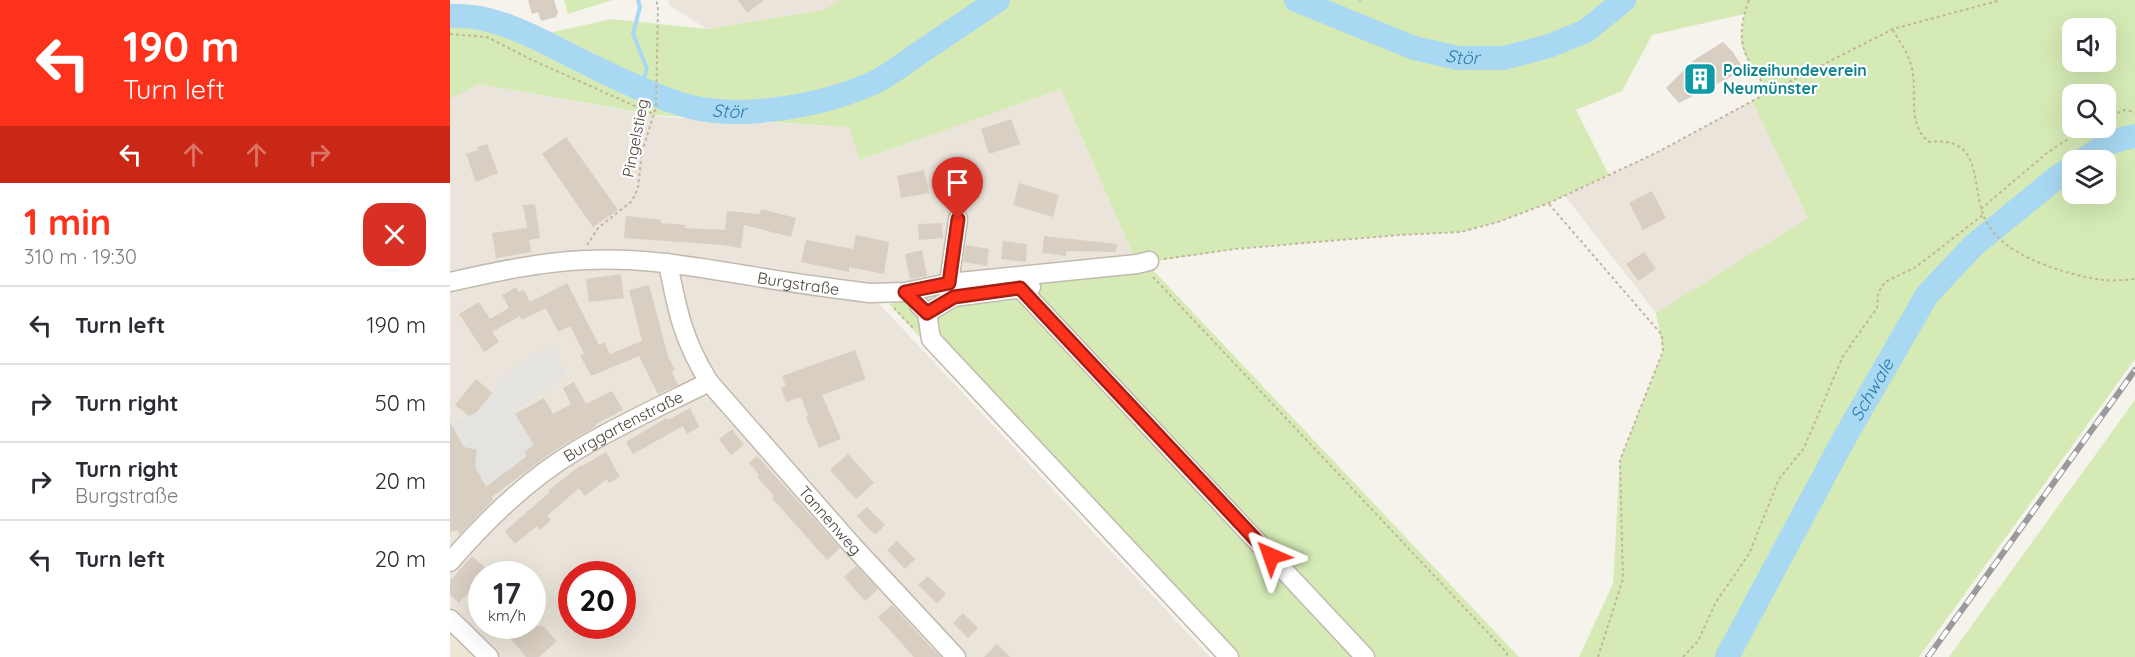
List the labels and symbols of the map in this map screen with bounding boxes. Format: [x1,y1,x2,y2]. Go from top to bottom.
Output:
water label: Stör [1443,44,1482,69]
place label: Polizeihundeverein Neumünster [1723,60,1867,98]
building icon: Polizeihundeverein Neumünster [1682,61,1718,97]
street label: Pingelstieg [618,97,652,179]
water label: Stör [711,99,748,123]
pin [932,157,983,219]
street label: Burgstraße [756,267,841,299]
water label: Schwale [1845,354,1899,425]
street label: Burggartenstraße [560,386,686,466]
street label: Tannenweg [795,482,866,559]
position arrow [1239,524,1303,588]
speed limit sign: 20 [558,561,636,639]

